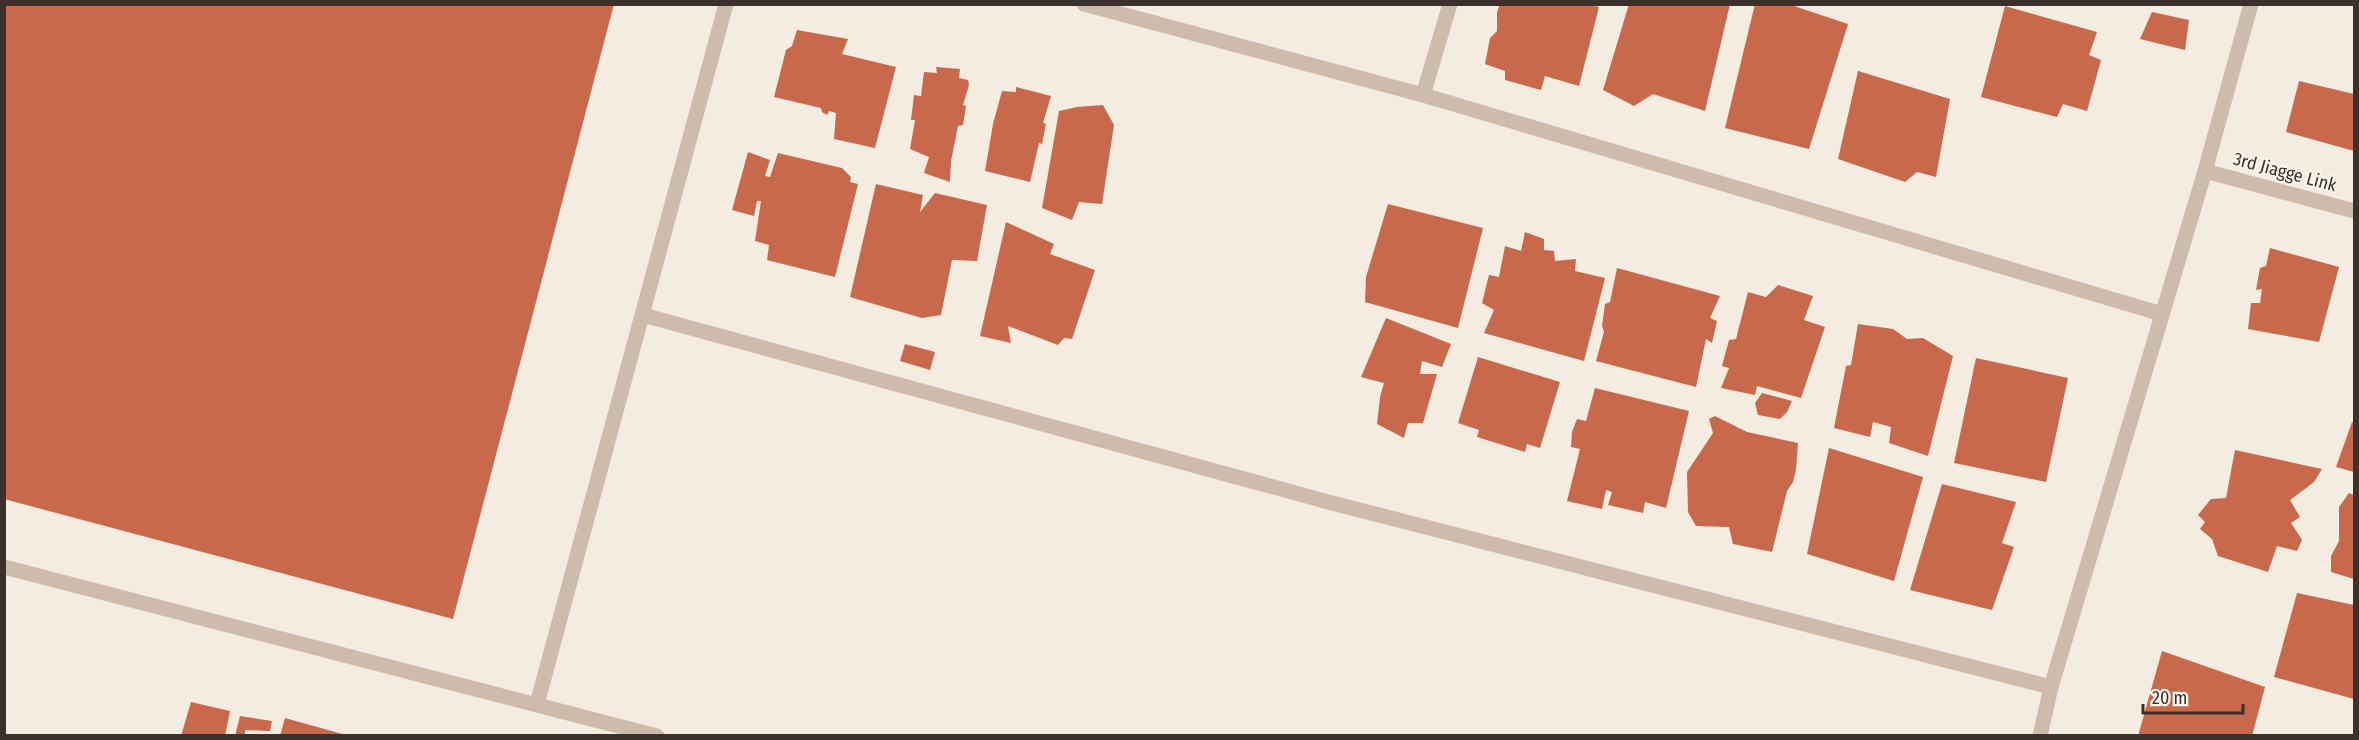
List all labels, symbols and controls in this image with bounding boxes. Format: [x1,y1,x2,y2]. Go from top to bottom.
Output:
street label: 3rd Jiagge Link [2231,148,2340,196]
scale bar [2143,677,2244,715]
text: 20 m [2152,687,2187,709]

